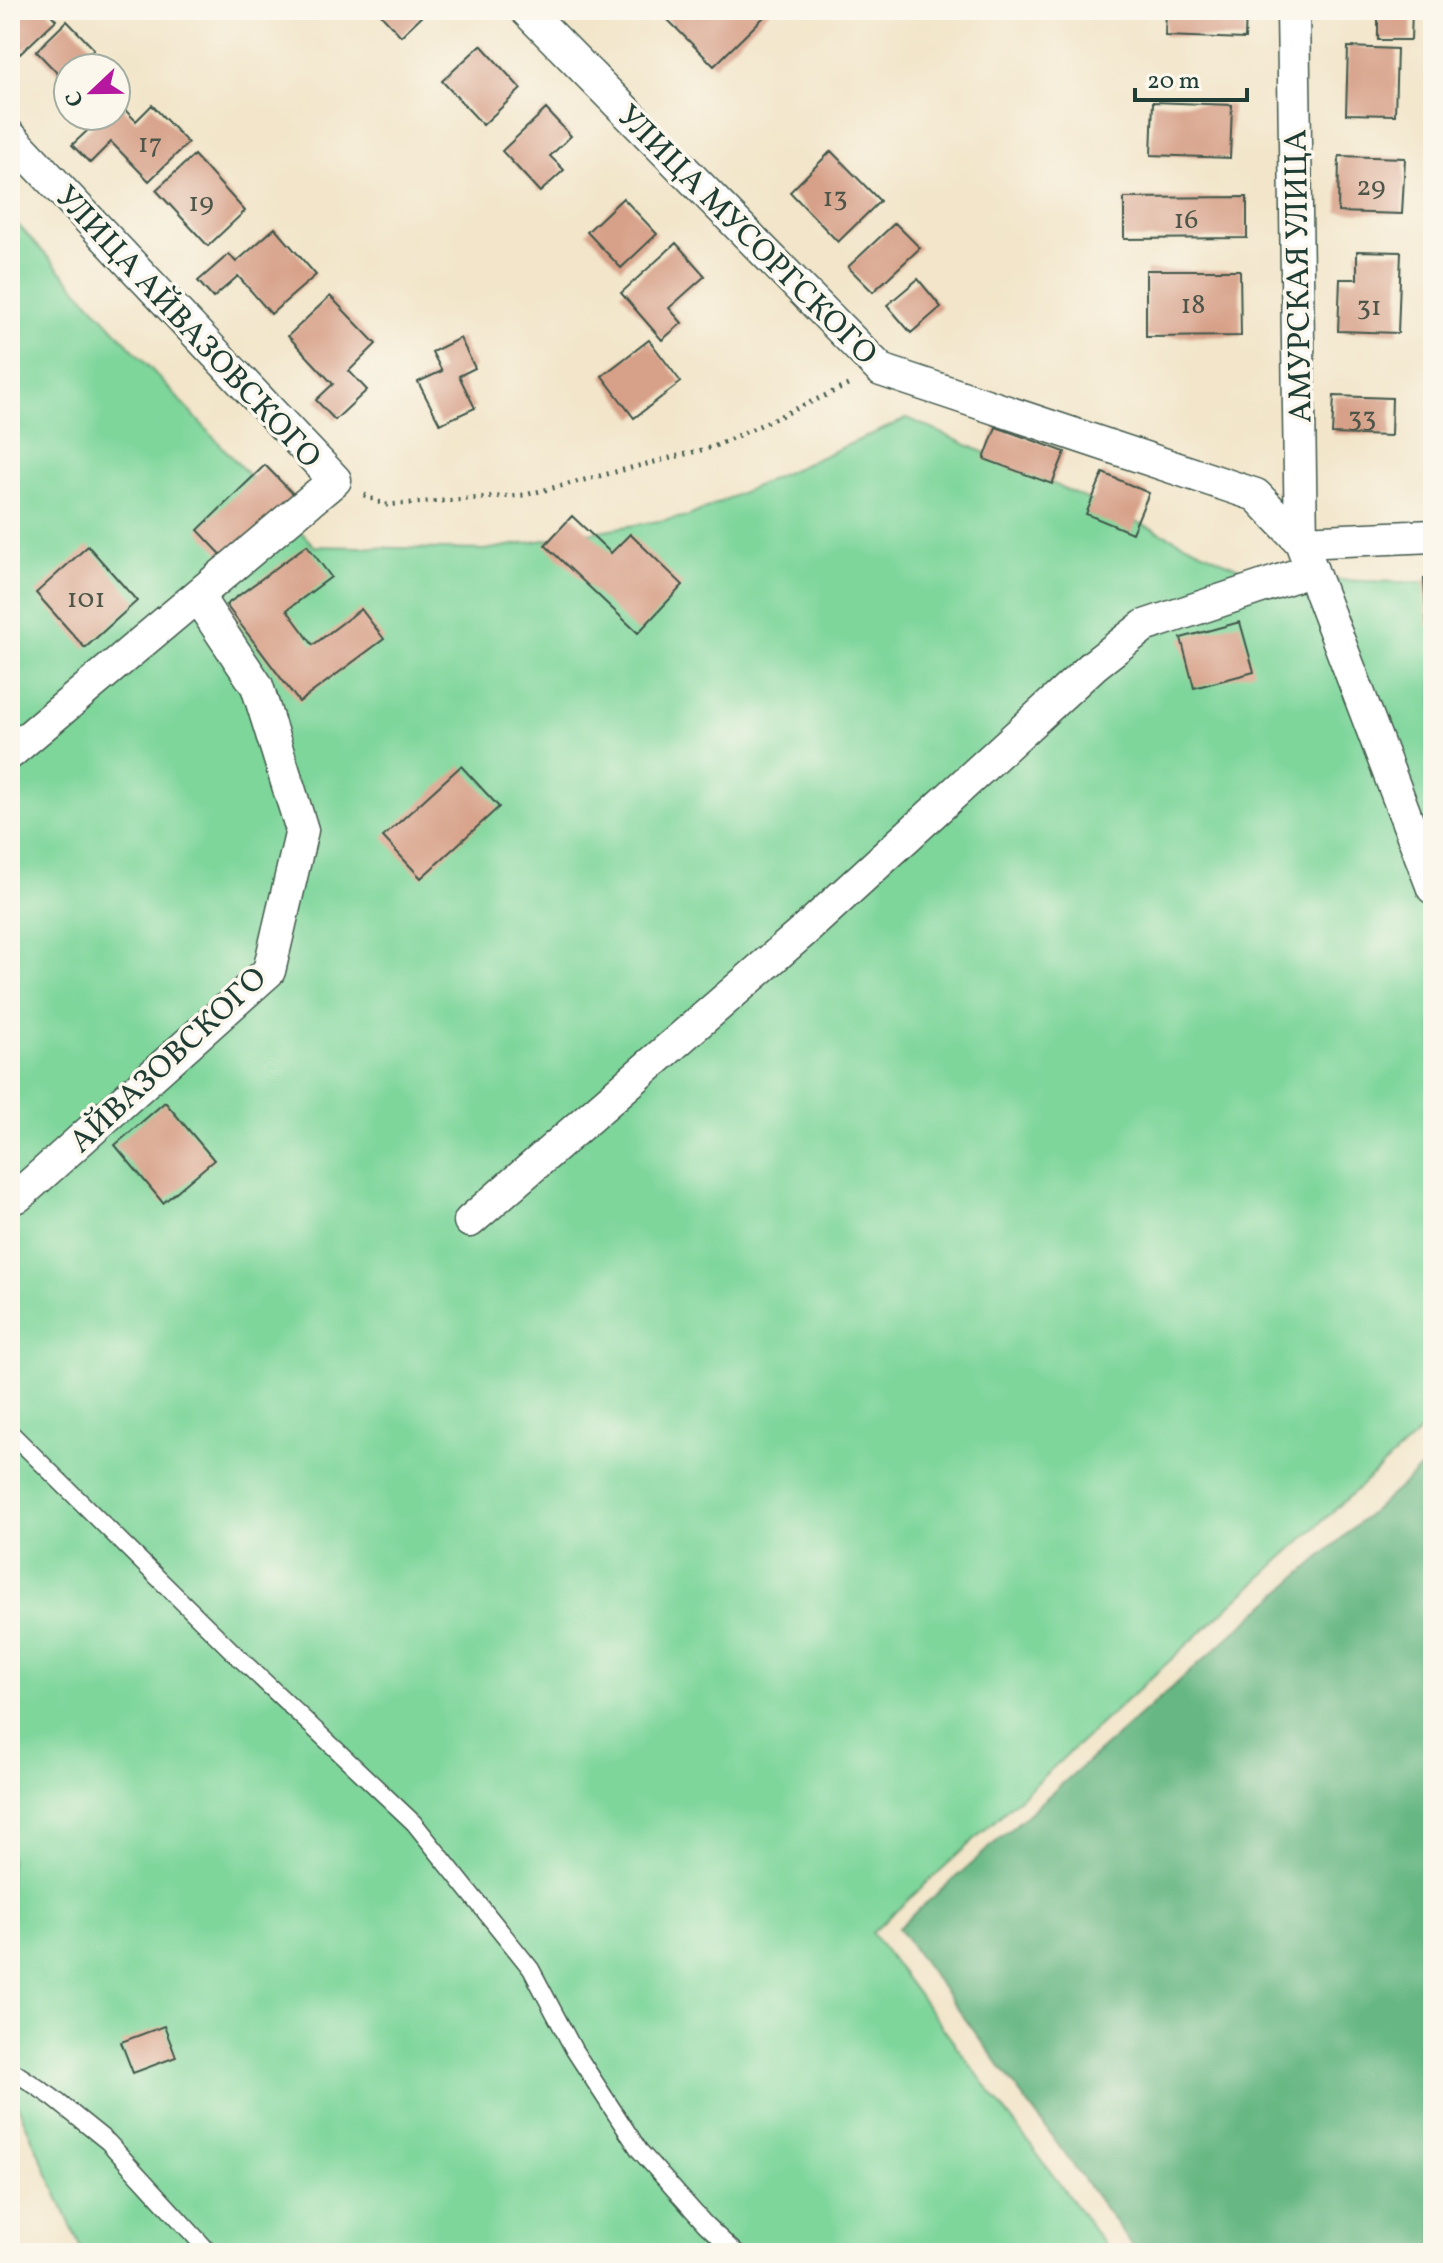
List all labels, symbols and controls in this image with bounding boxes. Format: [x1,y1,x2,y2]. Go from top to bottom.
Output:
north arrow [52,52,132,132]
scale bar [1135,52,1247,102]
text: 20 m [1147,65,1200,99]
text: С [59,86,93,111]
street label: УЛИЦА МУСОРГСКОГО [606,96,886,376]
house number: 17 [138,125,162,164]
street label: АМУРСКАЯ УЛИЦА [1275,129,1325,423]
house number: 29 [1356,168,1386,207]
street label: УЛИЦА АЙВАЗОВСКОГО [44,177,330,479]
house number: 13 [822,179,848,218]
house number: 19 [188,184,214,223]
house number: 16 [1173,201,1199,240]
house number: 18 [1180,286,1206,325]
house number: 31 [1356,288,1382,327]
house number: 33 [1348,399,1376,438]
house number: 101 [67,580,105,619]
street label: АЙВАЗОВСКОГО [61,958,277,1164]

